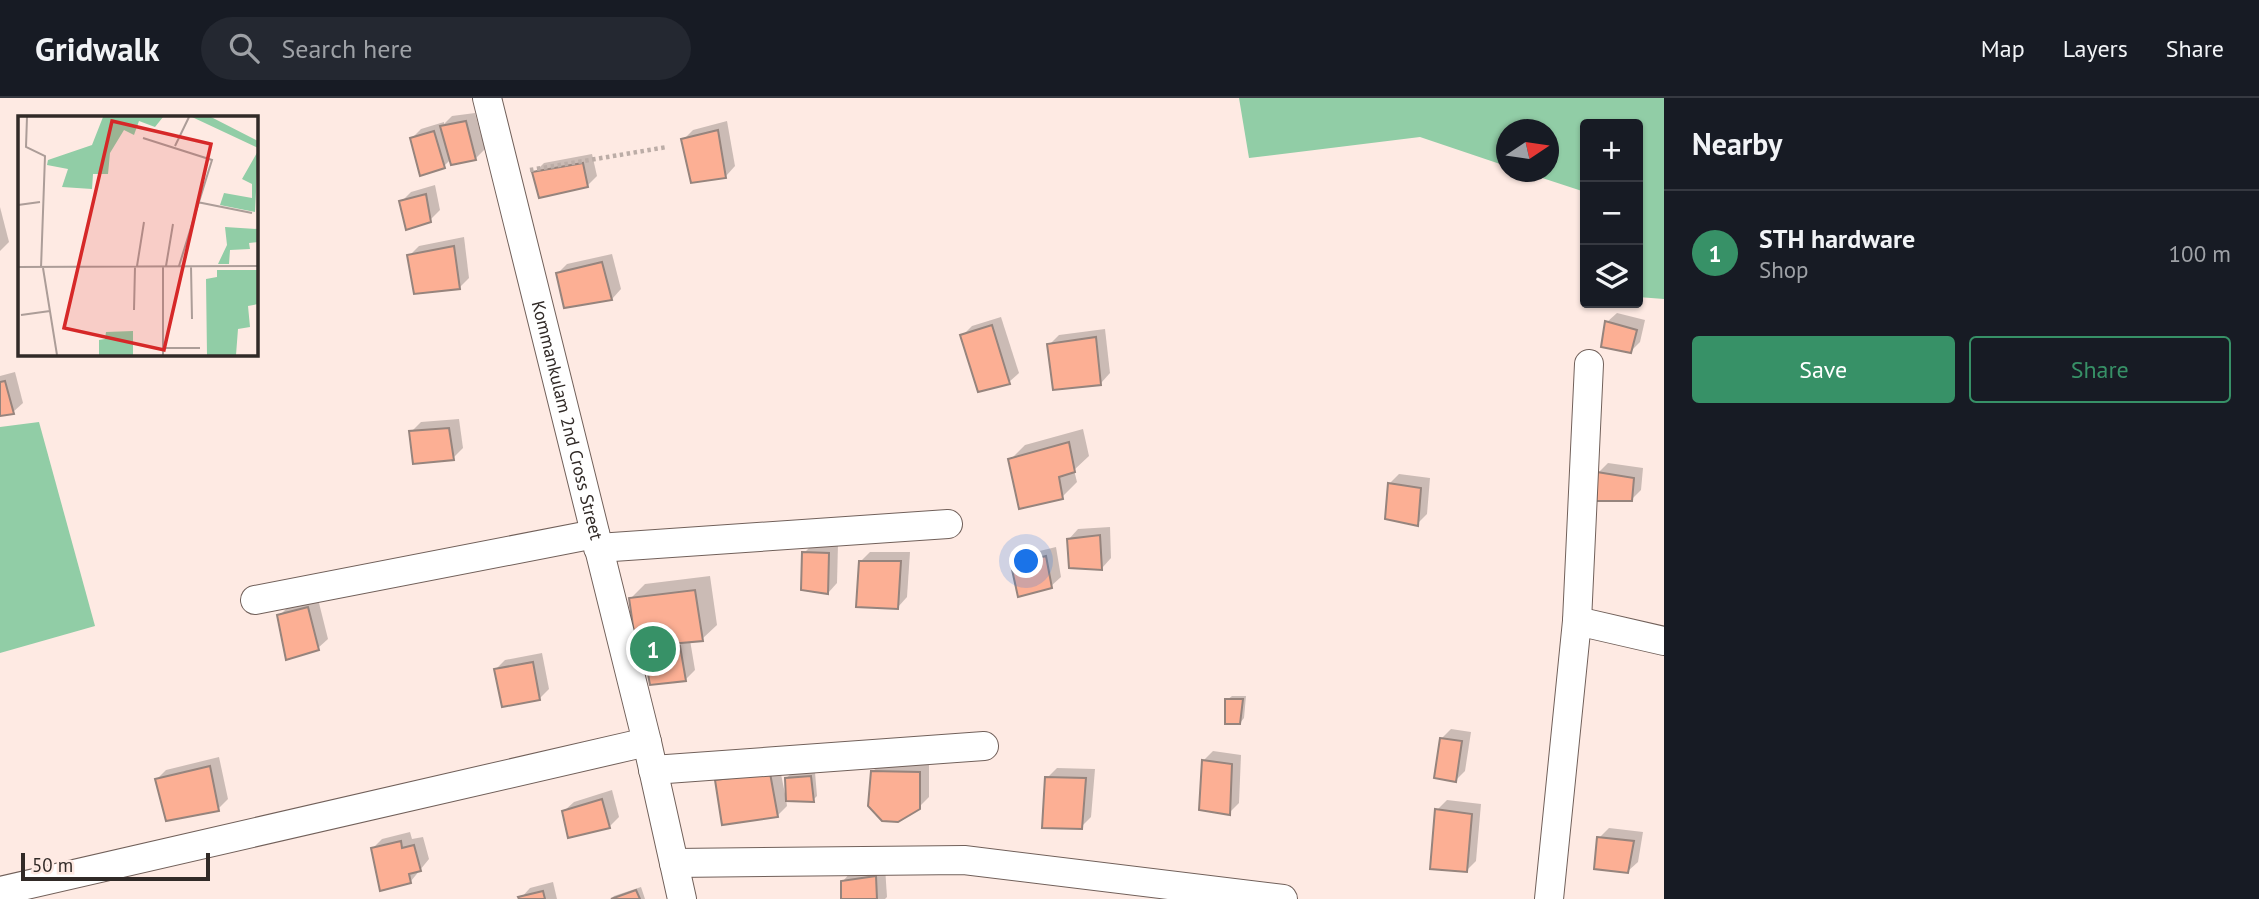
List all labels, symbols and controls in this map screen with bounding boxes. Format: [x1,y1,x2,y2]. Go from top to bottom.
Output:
search box [201,17,691,80]
text: Gridwalk [35,27,159,70]
icon: search [225,29,263,67]
text: Search here [281,32,413,65]
text: Map [1981,33,2025,64]
text: Layers [2063,33,2128,64]
text: Share [2166,33,2224,64]
inset map [18,116,257,355]
north arrow [1496,119,1559,182]
map controls [1580,119,1643,308]
button: + [1580,119,1643,182]
text: Nearby [1692,124,1782,163]
button: − [1580,182,1643,245]
text: STH hardware [1759,222,1915,255]
text: 1 [1708,239,1722,268]
text: 100 m [2169,239,2231,268]
button: layers [1580,245,1643,308]
text: Shop [1759,255,1809,284]
street label: Kommankulam 2nd Cross Street [527,298,608,542]
button: Save [1692,336,1955,403]
button: Share [1969,336,2231,403]
your location [1009,544,1043,578]
pin: 1 [630,623,676,675]
scale bar [21,850,210,882]
text: 50 m [32,853,73,877]

